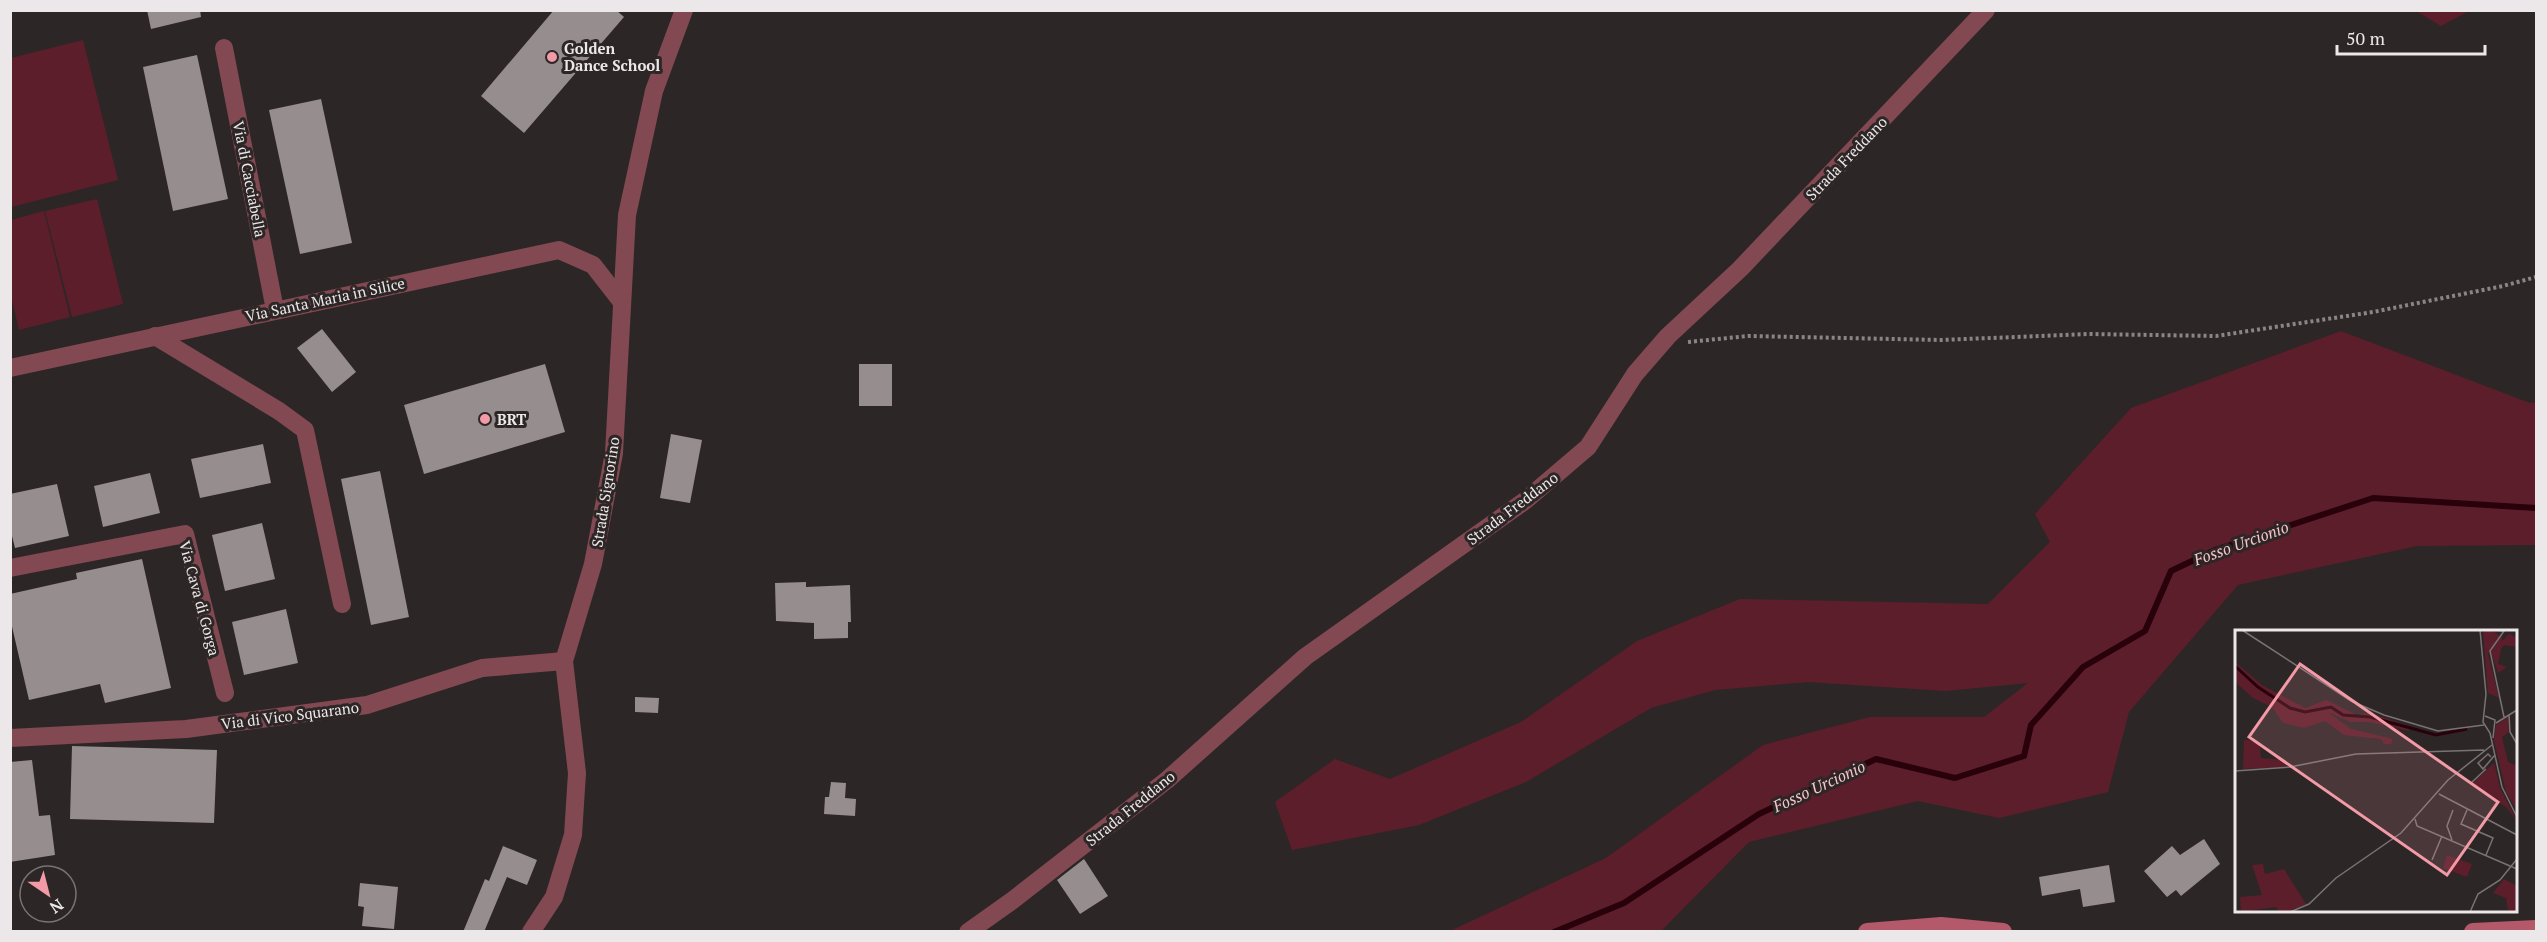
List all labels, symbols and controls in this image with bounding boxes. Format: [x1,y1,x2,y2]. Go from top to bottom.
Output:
scale bar [2337,18,2486,56]
text: 50 m [2346,26,2386,50]
place label: Golden Dance School [564,38,660,75]
marker: Golden Dance School [545,50,559,64]
street label: Strada Freddano [1801,112,1891,204]
street label: Via di Cacciabella [229,119,271,239]
street label: Via Santa Maria in Silice [244,272,406,326]
place label: BRT [497,409,526,429]
marker: BRT [478,412,492,426]
street label: Strada Signorino [586,435,624,549]
street label: Strada Freddano [1462,467,1562,549]
water label: Fosso Urcionio [2189,516,2292,571]
street label: Via Cava di Gorga [175,538,225,658]
inset map [2235,630,2517,912]
street label: Via di Vico Squarano [220,697,360,733]
water label: Fosso Urcionio [1768,755,1869,817]
street label: Strada Freddano [1081,766,1179,850]
north arrow [18,864,78,924]
text: N [45,894,68,919]

